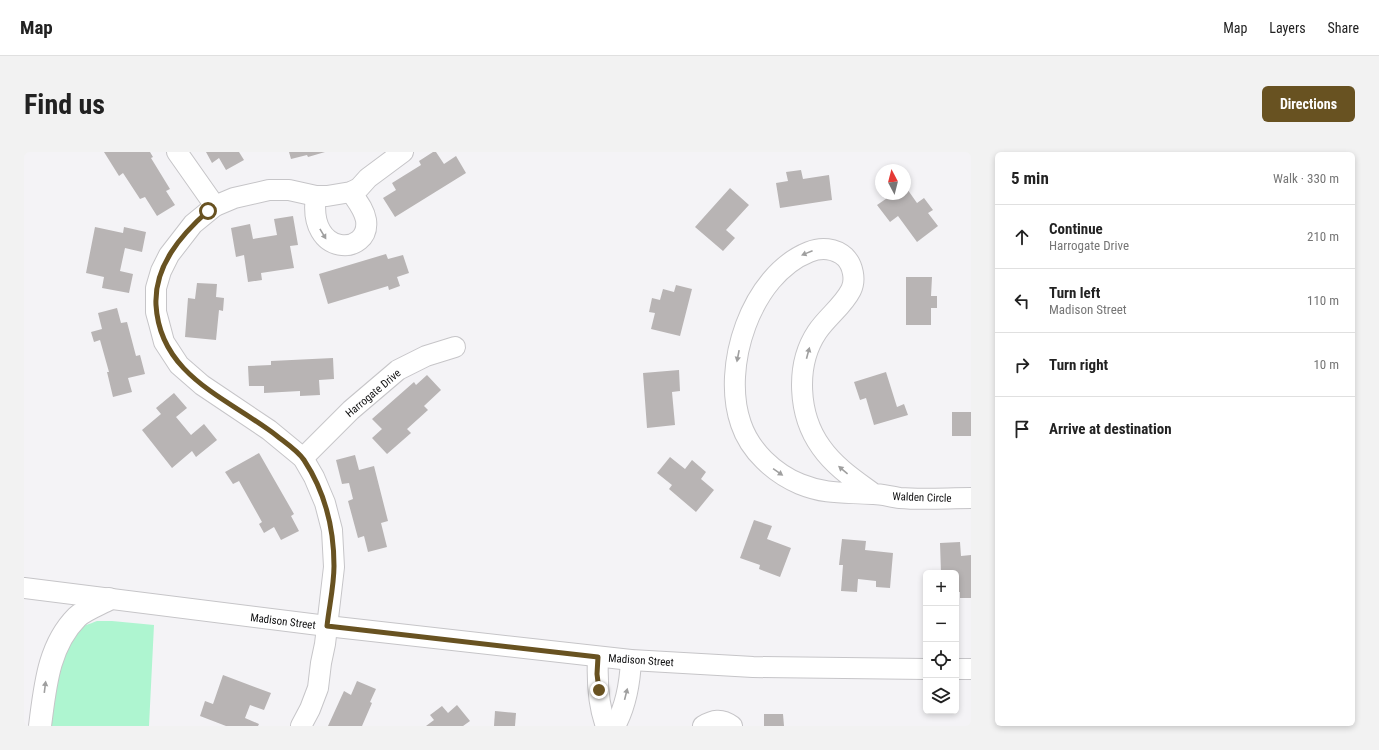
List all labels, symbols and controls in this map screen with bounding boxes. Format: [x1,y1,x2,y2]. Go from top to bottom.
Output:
text: Map [20,16,53,39]
text: Map [1223,20,1247,36]
text: Layers [1269,20,1306,36]
text: Share [1328,20,1359,36]
button: Directions [1262,86,1355,122]
text: Find us [24,88,105,121]
north arrow [875,164,911,200]
text: 5 min [1011,168,1049,188]
text: Walk · 330 m [1273,171,1339,186]
route start [199,202,217,220]
text: Continue [1049,220,1103,238]
icon: ahead [1011,226,1033,248]
one-way arrow [319,228,326,239]
text: 210 m [1307,229,1339,244]
text: Harrogate Drive [1049,238,1129,253]
one-way arrow [801,249,813,256]
text: Turn left [1049,284,1100,302]
icon: left [1011,290,1033,312]
text: 110 m [1307,293,1339,308]
text: Madison Street [1049,302,1127,317]
one-way arrow [805,347,811,360]
one-way arrow [734,350,740,363]
icon: right [1011,354,1033,376]
text: Turn right [1049,356,1108,374]
text: 10 m [1313,357,1339,372]
street label: Harrogate Drive [343,367,403,420]
icon: arrive [1011,418,1033,440]
text: Arrive at destination [1049,420,1172,438]
one-way arrow [837,466,848,475]
one-way arrow [773,468,784,475]
street label: Walden Circle [892,490,952,505]
map controls [923,570,959,714]
button: + [923,570,959,606]
button: − [923,606,959,642]
street label: Madison Street [250,611,316,632]
button: locate [923,642,959,678]
street label: Madison Street [608,652,674,669]
button: layers [923,678,959,714]
one-way arrow [42,681,48,693]
route end [590,681,608,699]
one-way arrow [623,687,629,699]

